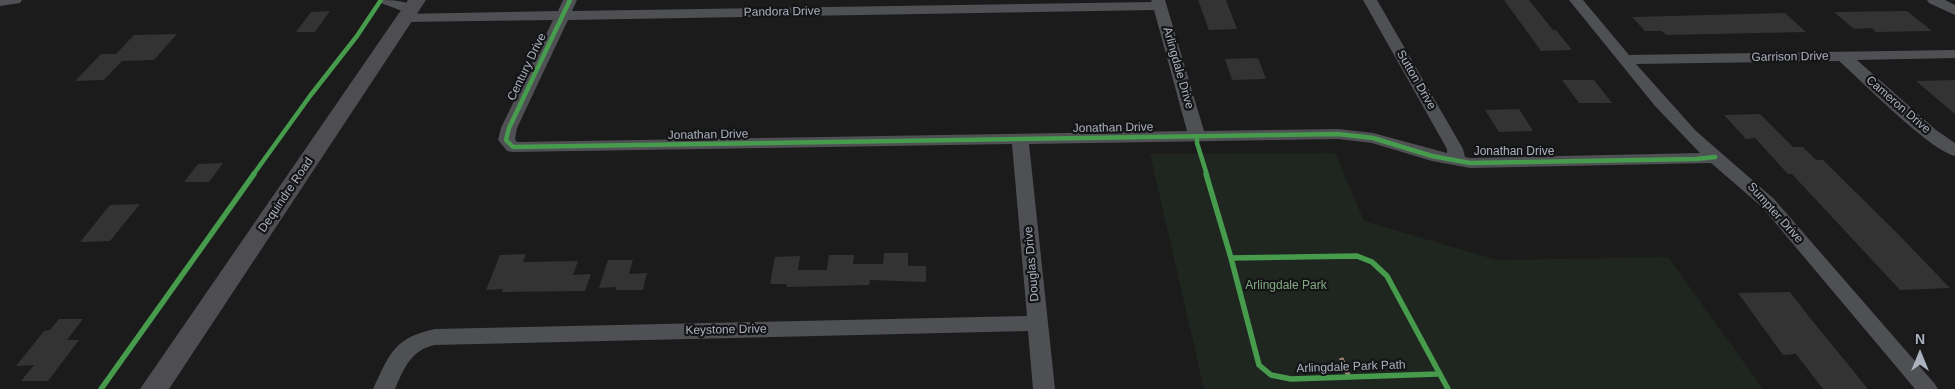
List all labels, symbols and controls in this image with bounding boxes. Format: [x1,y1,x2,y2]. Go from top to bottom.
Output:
street label: Pandora Drive [744,4,820,20]
street label: Arlingdale Drive [1159,25,1197,111]
street label: Century Drive [504,31,550,103]
street label: Sutton Drive [1393,48,1439,112]
street label: Garrison Drive [1751,49,1829,65]
street label: Cameron Drive [1863,73,1933,137]
street label: Jonathan Drive [1073,120,1153,136]
street label: Jonathan Drive [668,127,748,143]
street label: Jonathan Drive [1474,145,1554,159]
street label: Dequindre Road [256,155,316,235]
street label: Sumpter Drive [1744,180,1806,246]
street label: Douglas Drive [1022,226,1042,302]
park label: Arlingdale Park [1245,279,1327,293]
street label: Keystone Drive [685,322,767,338]
north arrow [1895,329,1945,379]
text: N [1915,331,1925,347]
street label: Arlingdale Park Path [1296,358,1406,376]

